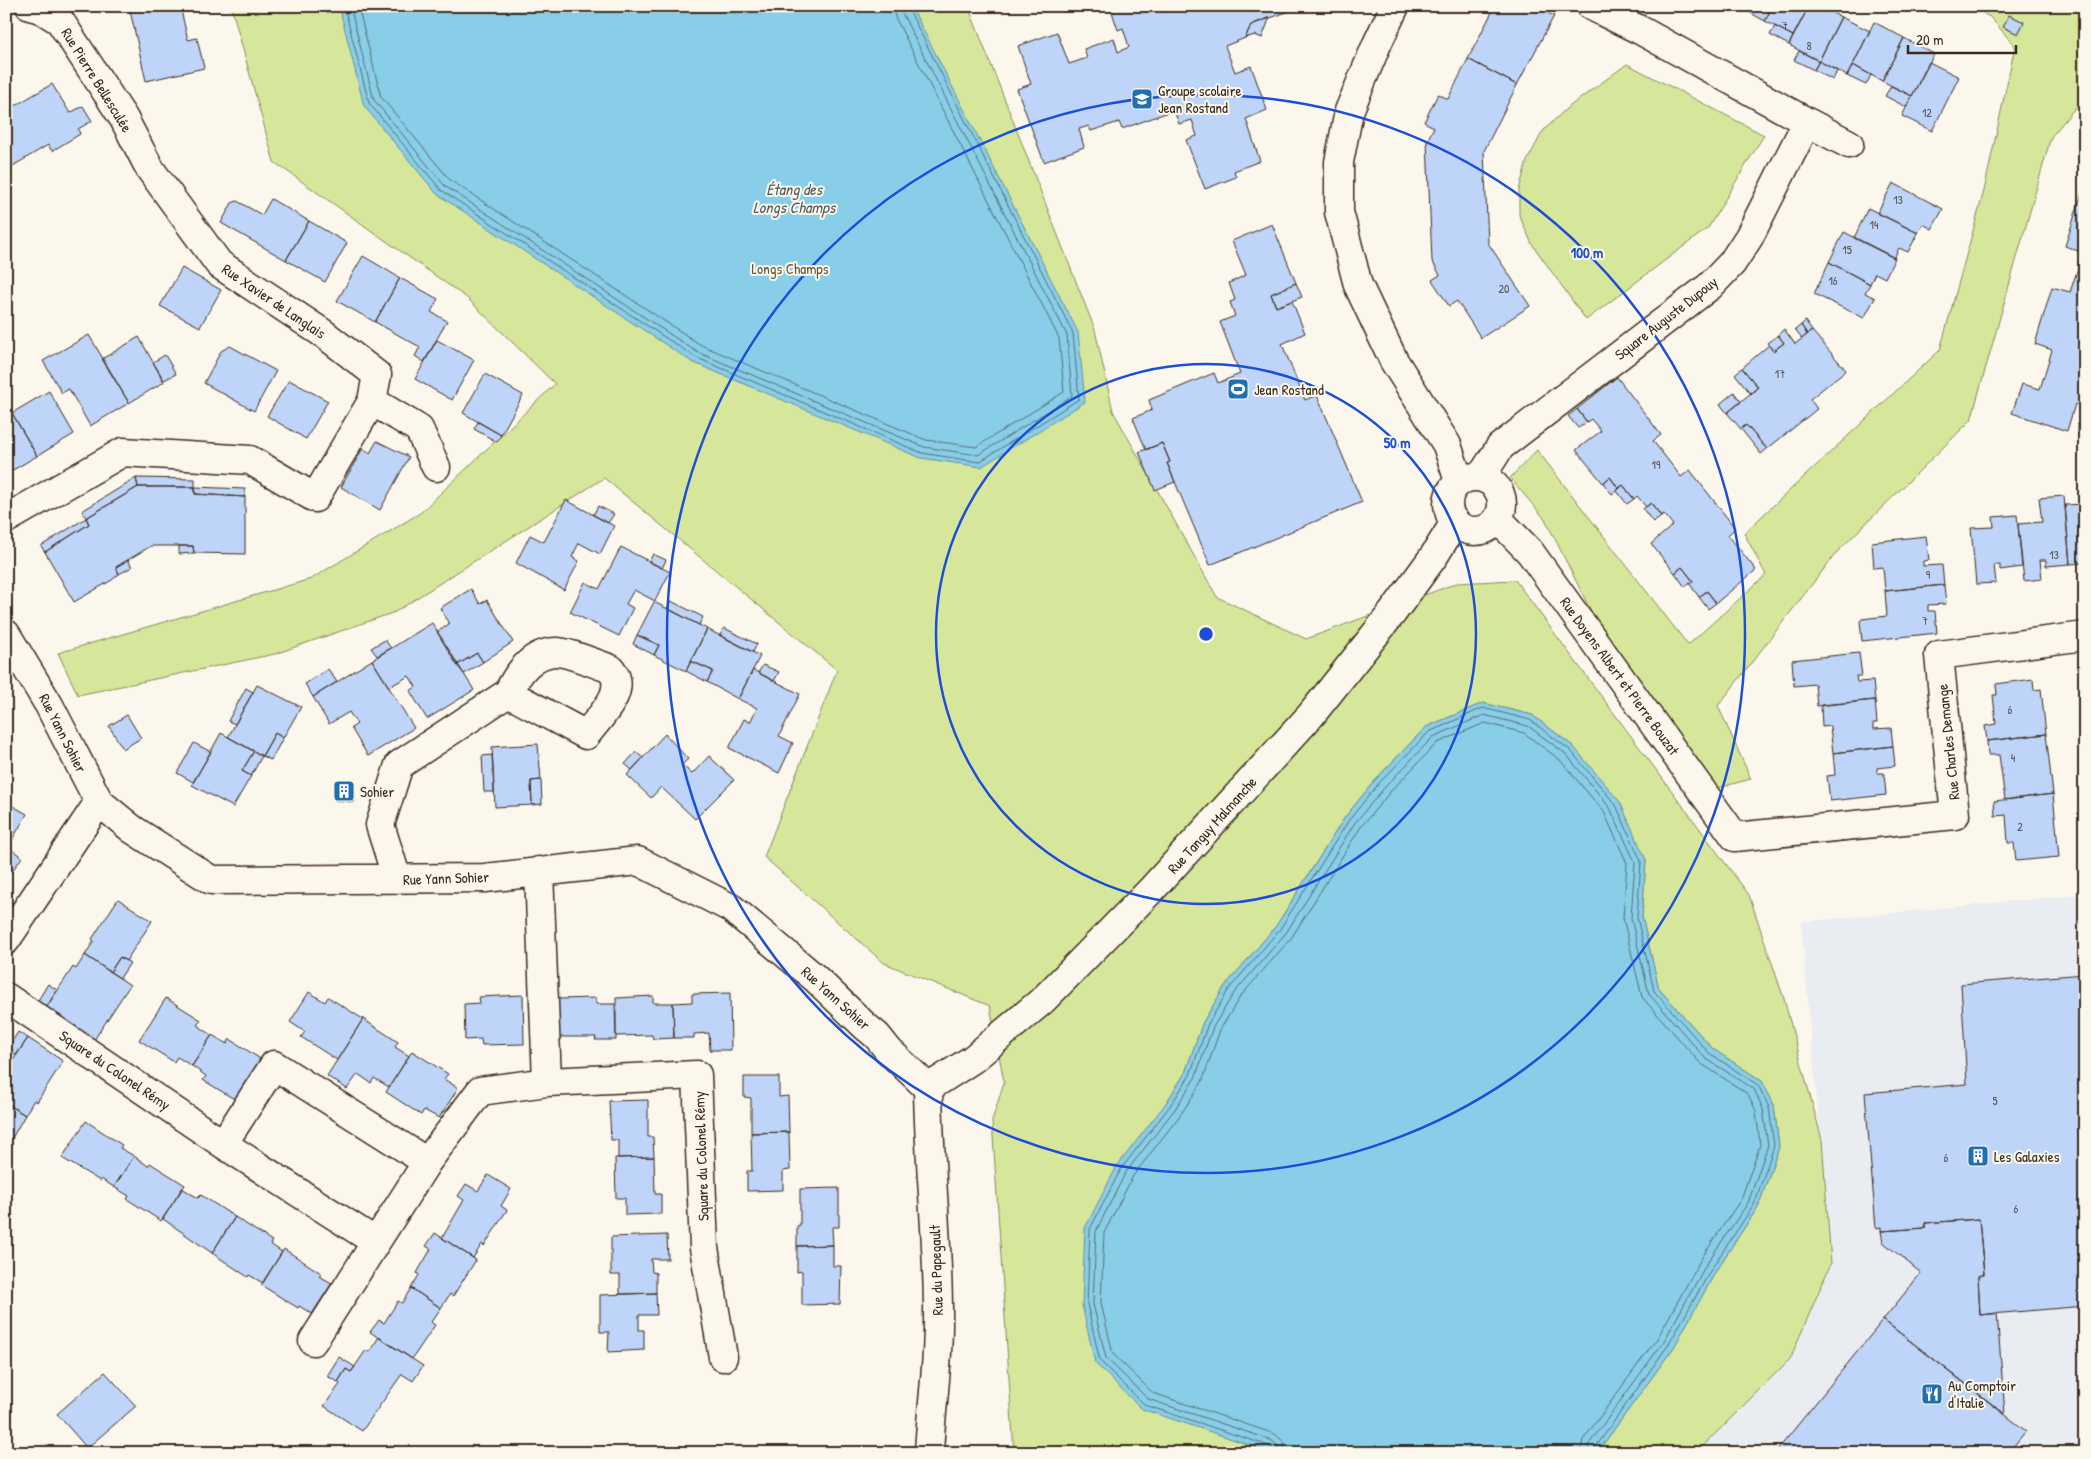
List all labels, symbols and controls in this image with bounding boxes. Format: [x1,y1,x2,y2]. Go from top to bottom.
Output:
house number: 7 [1782,17,1788,34]
scale bar [1908,22,2016,54]
street label: Rue Pierre Bellesculée [56,24,138,136]
text: 20 m [1916,29,1943,50]
house number: 8 [1806,37,1812,54]
place label: Groupe scolaire Jean Rostand [1158,80,1242,118]
school or university icon: Groupe scolaire Jean Rostand [1130,87,1154,111]
house number: 12 [1922,104,1932,121]
water label: Étang des Longs Champs [753,178,837,218]
house number: 13 [1893,191,1903,208]
house number: 14 [1870,216,1879,233]
house number: 15 [1842,241,1852,258]
text: 100 m [1571,242,1603,263]
street label: Rue Xavier de Langlais [218,258,330,344]
park label: Longs Champs [751,258,829,279]
street label: Square Auguste Dupouy [1610,271,1722,365]
house number: 16 [1828,272,1838,289]
house number: 20 [1499,280,1510,297]
house number: 17 [1775,365,1785,382]
sports icon: Jean Rostand [1226,377,1250,401]
place label: Jean Rostand [1254,379,1324,400]
text: 50 m [1384,432,1410,453]
house number: 19 [1652,456,1661,473]
house number: 13 [2049,546,2059,563]
house number: 9 [1926,566,1931,583]
street label: Rue Doyens Albert et Pierre Bouzat [1555,593,1685,760]
house number: 7 [1922,612,1928,629]
centre of rings [1197,625,1215,643]
street label: Rue Charles Demange [1931,683,1965,801]
street label: Rue Yann Sohier [34,690,92,776]
house number: 6 [2008,701,2013,718]
house number: 4 [2011,749,2016,766]
street label: Rue Tanguy Malmanche [1163,772,1261,878]
building icon: Sohier [332,779,356,803]
place label: Sohier [360,781,395,802]
house number: 2 [2017,818,2023,835]
street label: Rue Yann Sohier [403,866,490,890]
street label: Rue Yann Sohier [797,961,875,1035]
street label: Square du Colonel Rémy [55,1025,175,1115]
street label: Square du Colonel Rémy [688,1091,714,1221]
house number: 5 [1992,1092,1998,1109]
building icon: Les Galaxies [1966,1144,1990,1168]
place label: Les Galaxies [1994,1146,2060,1167]
house number: 6 [1944,1149,1949,1166]
house number: 6 [2014,1200,2019,1217]
street label: Rue du Papegault [924,1223,948,1316]
place label: Au Comptoir d'Italie [1948,1375,2016,1413]
restaurant icon: Au Comptoir d'Italie [1920,1382,1944,1406]

